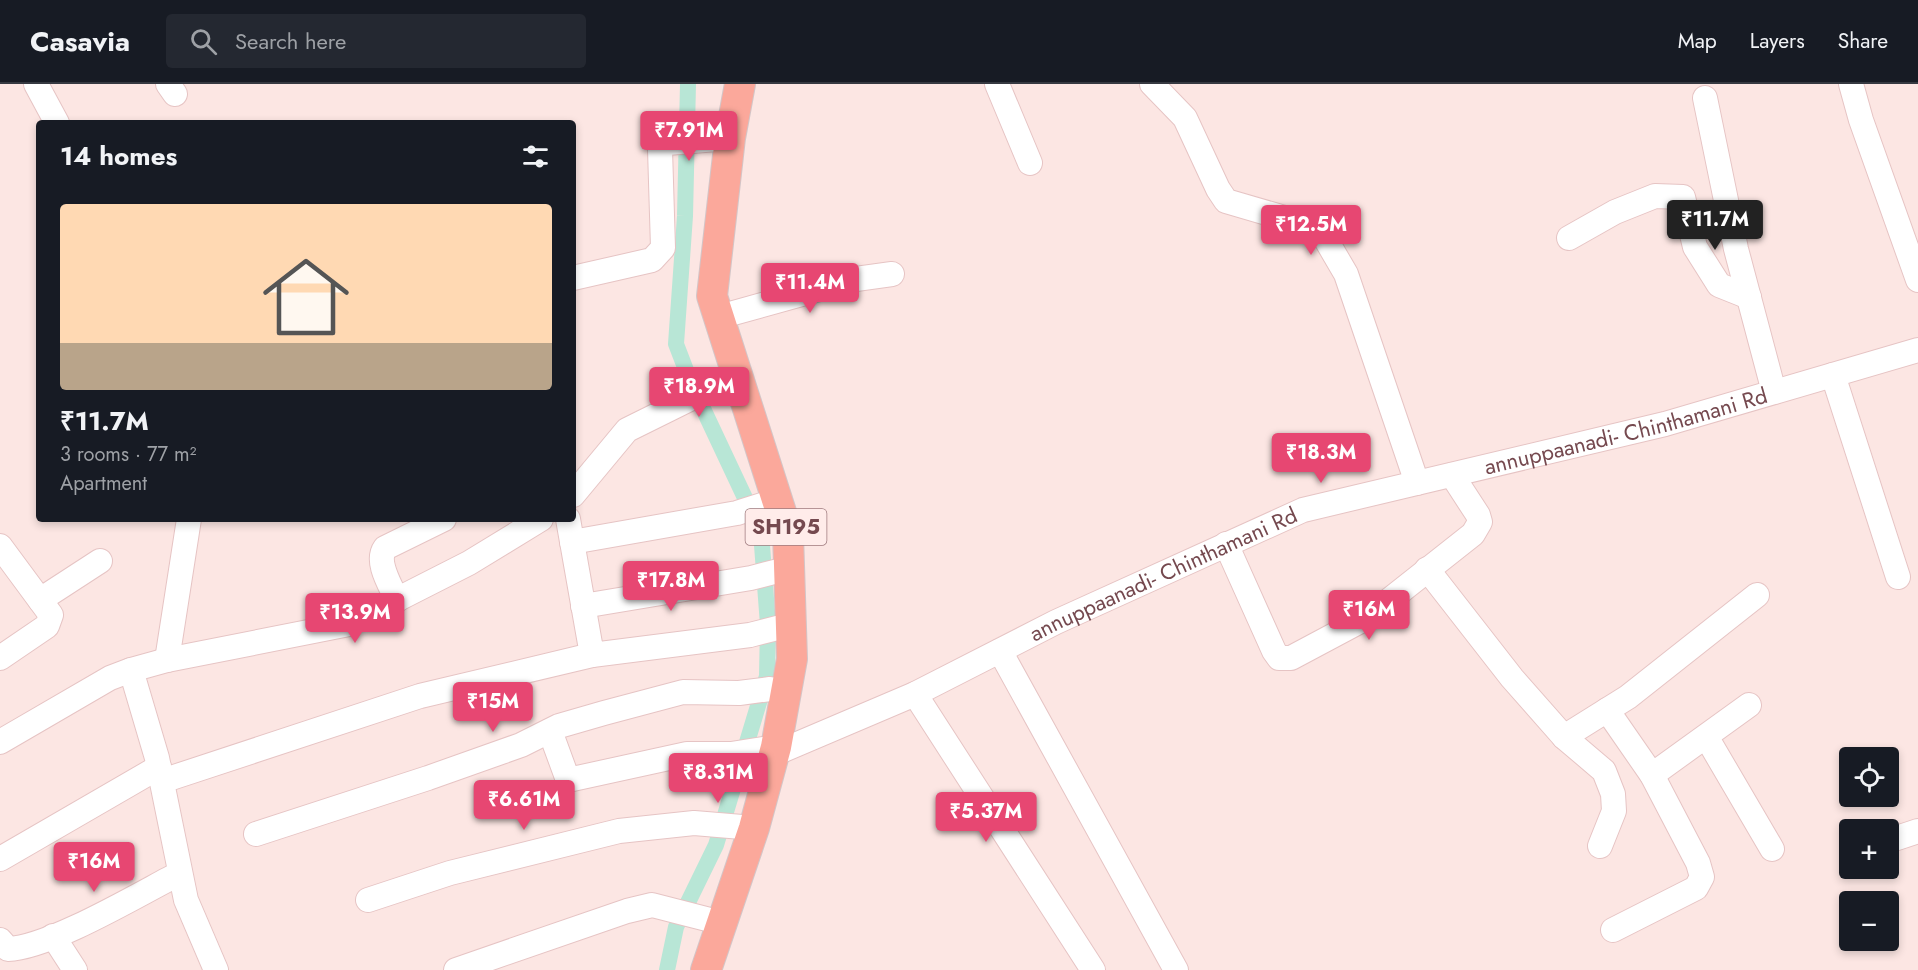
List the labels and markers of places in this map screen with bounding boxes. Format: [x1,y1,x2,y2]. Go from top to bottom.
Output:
pin: ₹7.91M [640,111,738,162]
pin: ₹11.7M [1666,200,1764,251]
pin: ₹12.5M [1262,205,1360,256]
pin: ₹11.4M [761,263,859,314]
pin: ₹18.9M [650,367,748,418]
pin: ₹18.3M [1272,433,1370,484]
pin: ₹17.8M [622,561,720,612]
pin: ₹16M [1333,590,1405,641]
pin: ₹13.9M [306,593,404,644]
pin: ₹15M [457,682,529,733]
pin: ₹8.31M [669,753,767,804]
pin: ₹6.61M [475,780,573,831]
pin: ₹5.37M [937,792,1035,843]
pin: ₹16M [58,842,130,893]

